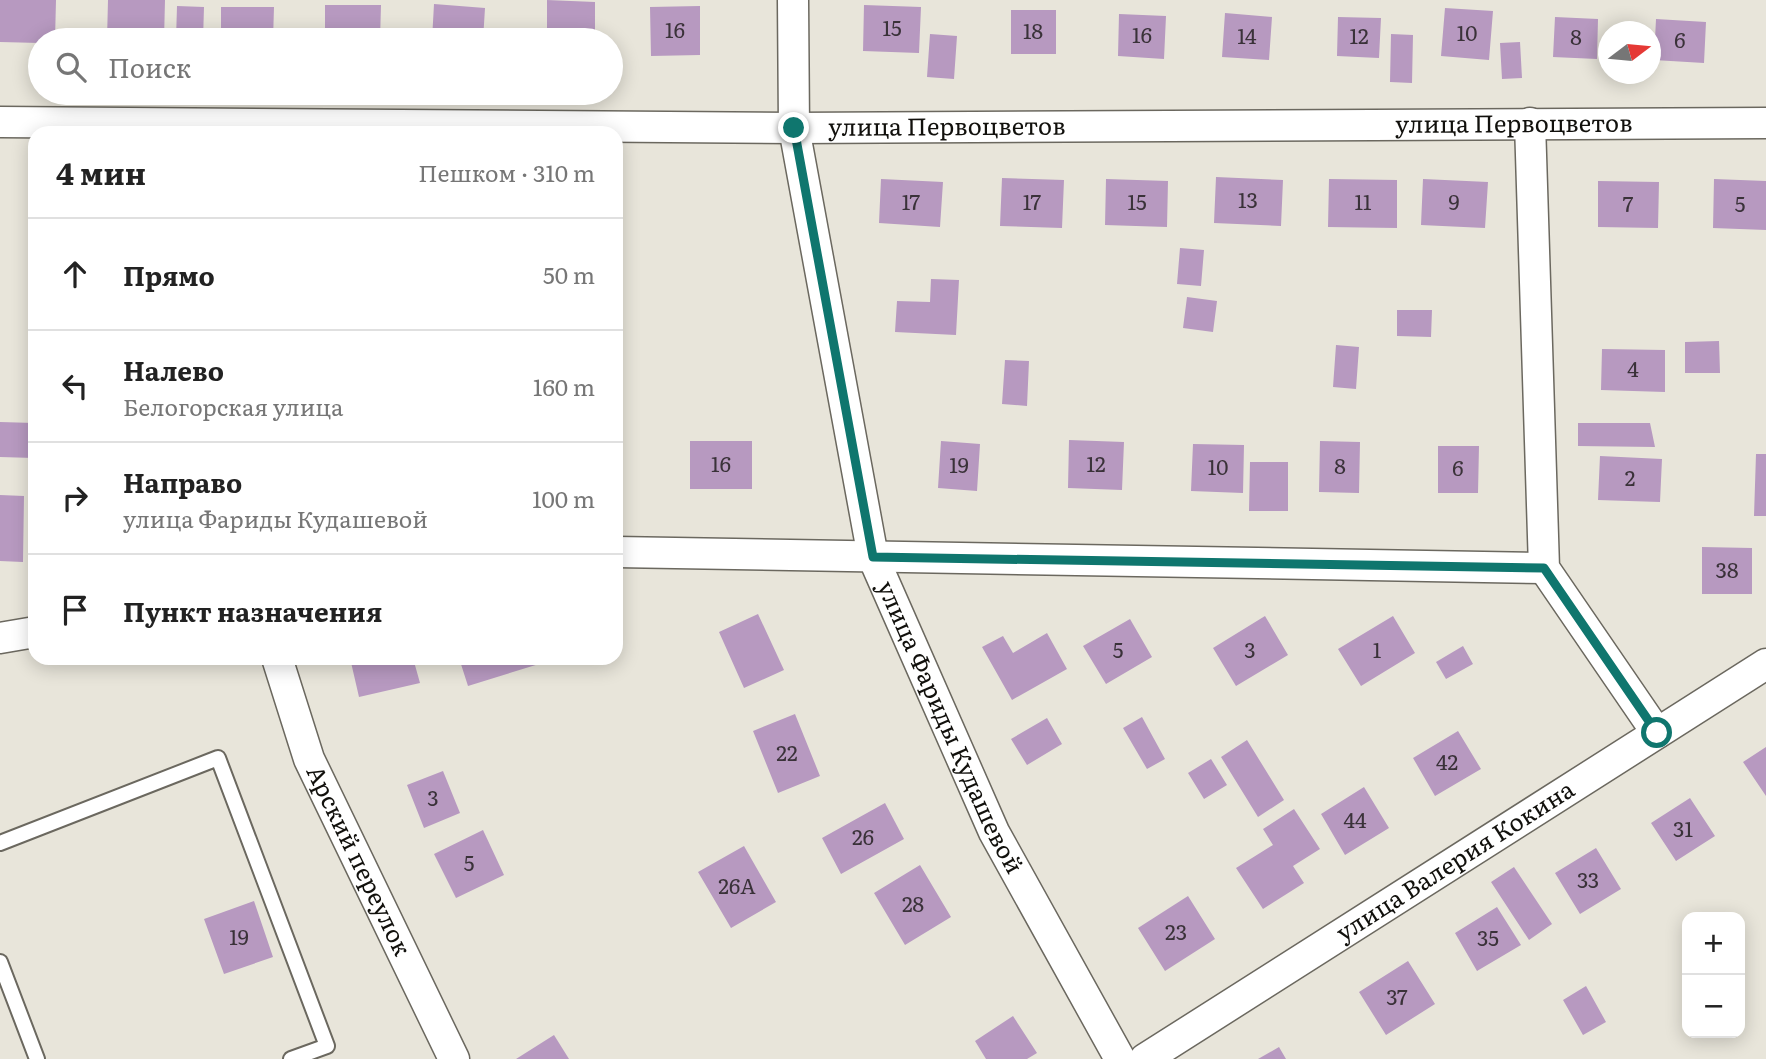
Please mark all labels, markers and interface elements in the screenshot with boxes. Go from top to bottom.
house number: 15 [882,11,902,42]
house number: 16 [665,13,685,44]
house number: 18 [1023,14,1043,45]
house number: 10 [1457,16,1477,47]
house number: 16 [1132,18,1152,49]
house number: 14 [1237,19,1257,50]
house number: 12 [1349,19,1369,50]
house number: 8 [1570,20,1582,51]
north arrow [1598,21,1661,84]
house number: 6 [1674,23,1686,54]
search box [28,28,623,105]
text: Поиск [108,47,191,86]
icon: search [52,48,90,86]
street label: улица Первоцветов [1395,104,1633,140]
street label: улица Первоцветов [828,107,1066,143]
route end [778,112,809,143]
text: 4 мин [56,150,146,194]
text: Пешком · 310 m [418,155,595,189]
house number: 13 [1238,183,1258,214]
house number: 17 [902,185,921,216]
house number: 17 [1023,185,1042,216]
house number: 15 [1127,185,1147,216]
house number: 11 [1354,185,1372,216]
house number: 9 [1449,185,1460,216]
house number: 7 [1623,187,1634,218]
house number: 5 [1735,187,1745,218]
icon: ahead [56,255,94,293]
text: Прямо [123,255,215,294]
text: 50 m [543,257,595,291]
text: Налево [123,350,224,389]
house number: 4 [1627,352,1639,383]
icon: left [56,367,94,405]
text: 160 m [533,369,595,403]
text: Белогорская улица [123,389,343,423]
house number: 16 [711,447,731,478]
house number: 12 [1086,447,1106,478]
house number: 19 [949,448,969,479]
house number: 8 [1334,449,1346,480]
house number: 10 [1208,450,1228,481]
house number: 6 [1452,451,1464,482]
house number: 2 [1625,461,1635,492]
text: Направо [123,462,242,501]
icon: right [56,479,94,517]
text: 100 m [532,481,595,515]
text: улица Фариды Кудашевой [123,501,428,535]
house number: 38 [1716,553,1738,584]
street label: улица Фариды Кудашевой [870,574,1034,879]
icon: arrive [56,591,94,629]
text: Пункт назначения [123,591,382,630]
house number: 5 [1113,633,1123,664]
house number: 3 [1244,633,1256,664]
house number: 1 [1373,633,1382,664]
route start [1641,717,1672,748]
house number: 22 [776,736,798,767]
house number: 42 [1436,745,1458,776]
street label: Арский переулок [299,758,421,961]
street label: улица Валерия Кокина [1328,770,1580,948]
house number: 3 [427,781,439,812]
house number: 44 [1343,803,1367,834]
house number: 31 [1673,812,1693,843]
house number: 26 [852,820,874,851]
house number: 5 [464,846,474,877]
house number: 33 [1577,863,1599,894]
house number: 26А [718,869,756,900]
house number: 28 [902,887,924,918]
map controls [1682,912,1745,1038]
button: + [1682,912,1745,975]
house number: 23 [1165,915,1187,946]
house number: 19 [229,920,249,951]
house number: 35 [1477,921,1499,952]
button: − [1682,975,1745,1038]
house number: 37 [1386,980,1408,1011]

